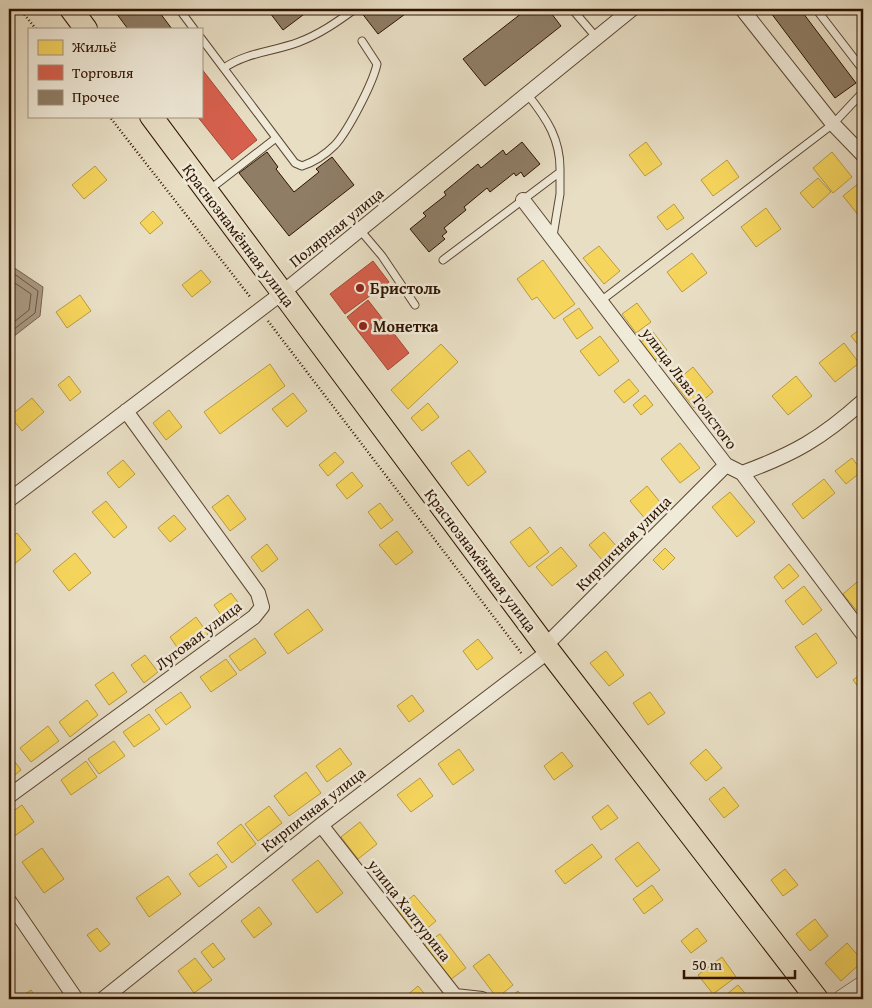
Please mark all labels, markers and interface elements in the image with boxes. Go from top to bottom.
legend [28,28,202,118]
text: Жильё [71,36,117,57]
text: Торговля [72,62,134,83]
text: Прочее [72,86,120,107]
street label: Краснознамённая улица [177,158,301,312]
street label: Полярная улица [283,181,389,273]
place label: Бристоль [370,276,441,300]
marker: Бристоль [354,282,366,294]
place label: Монетка [373,314,439,338]
marker: Монетка [357,320,369,332]
street label: улица Льва Толстого [636,321,744,454]
street label: Краснознамённая улица [419,483,543,637]
street label: Кирпичная улица [570,489,677,596]
street label: Луговая улица [149,594,247,676]
street label: Кирпичная улица [256,760,371,857]
street label: улица Халтурина [362,853,458,967]
scale bar [684,948,796,980]
text: 50 m [692,954,723,975]

